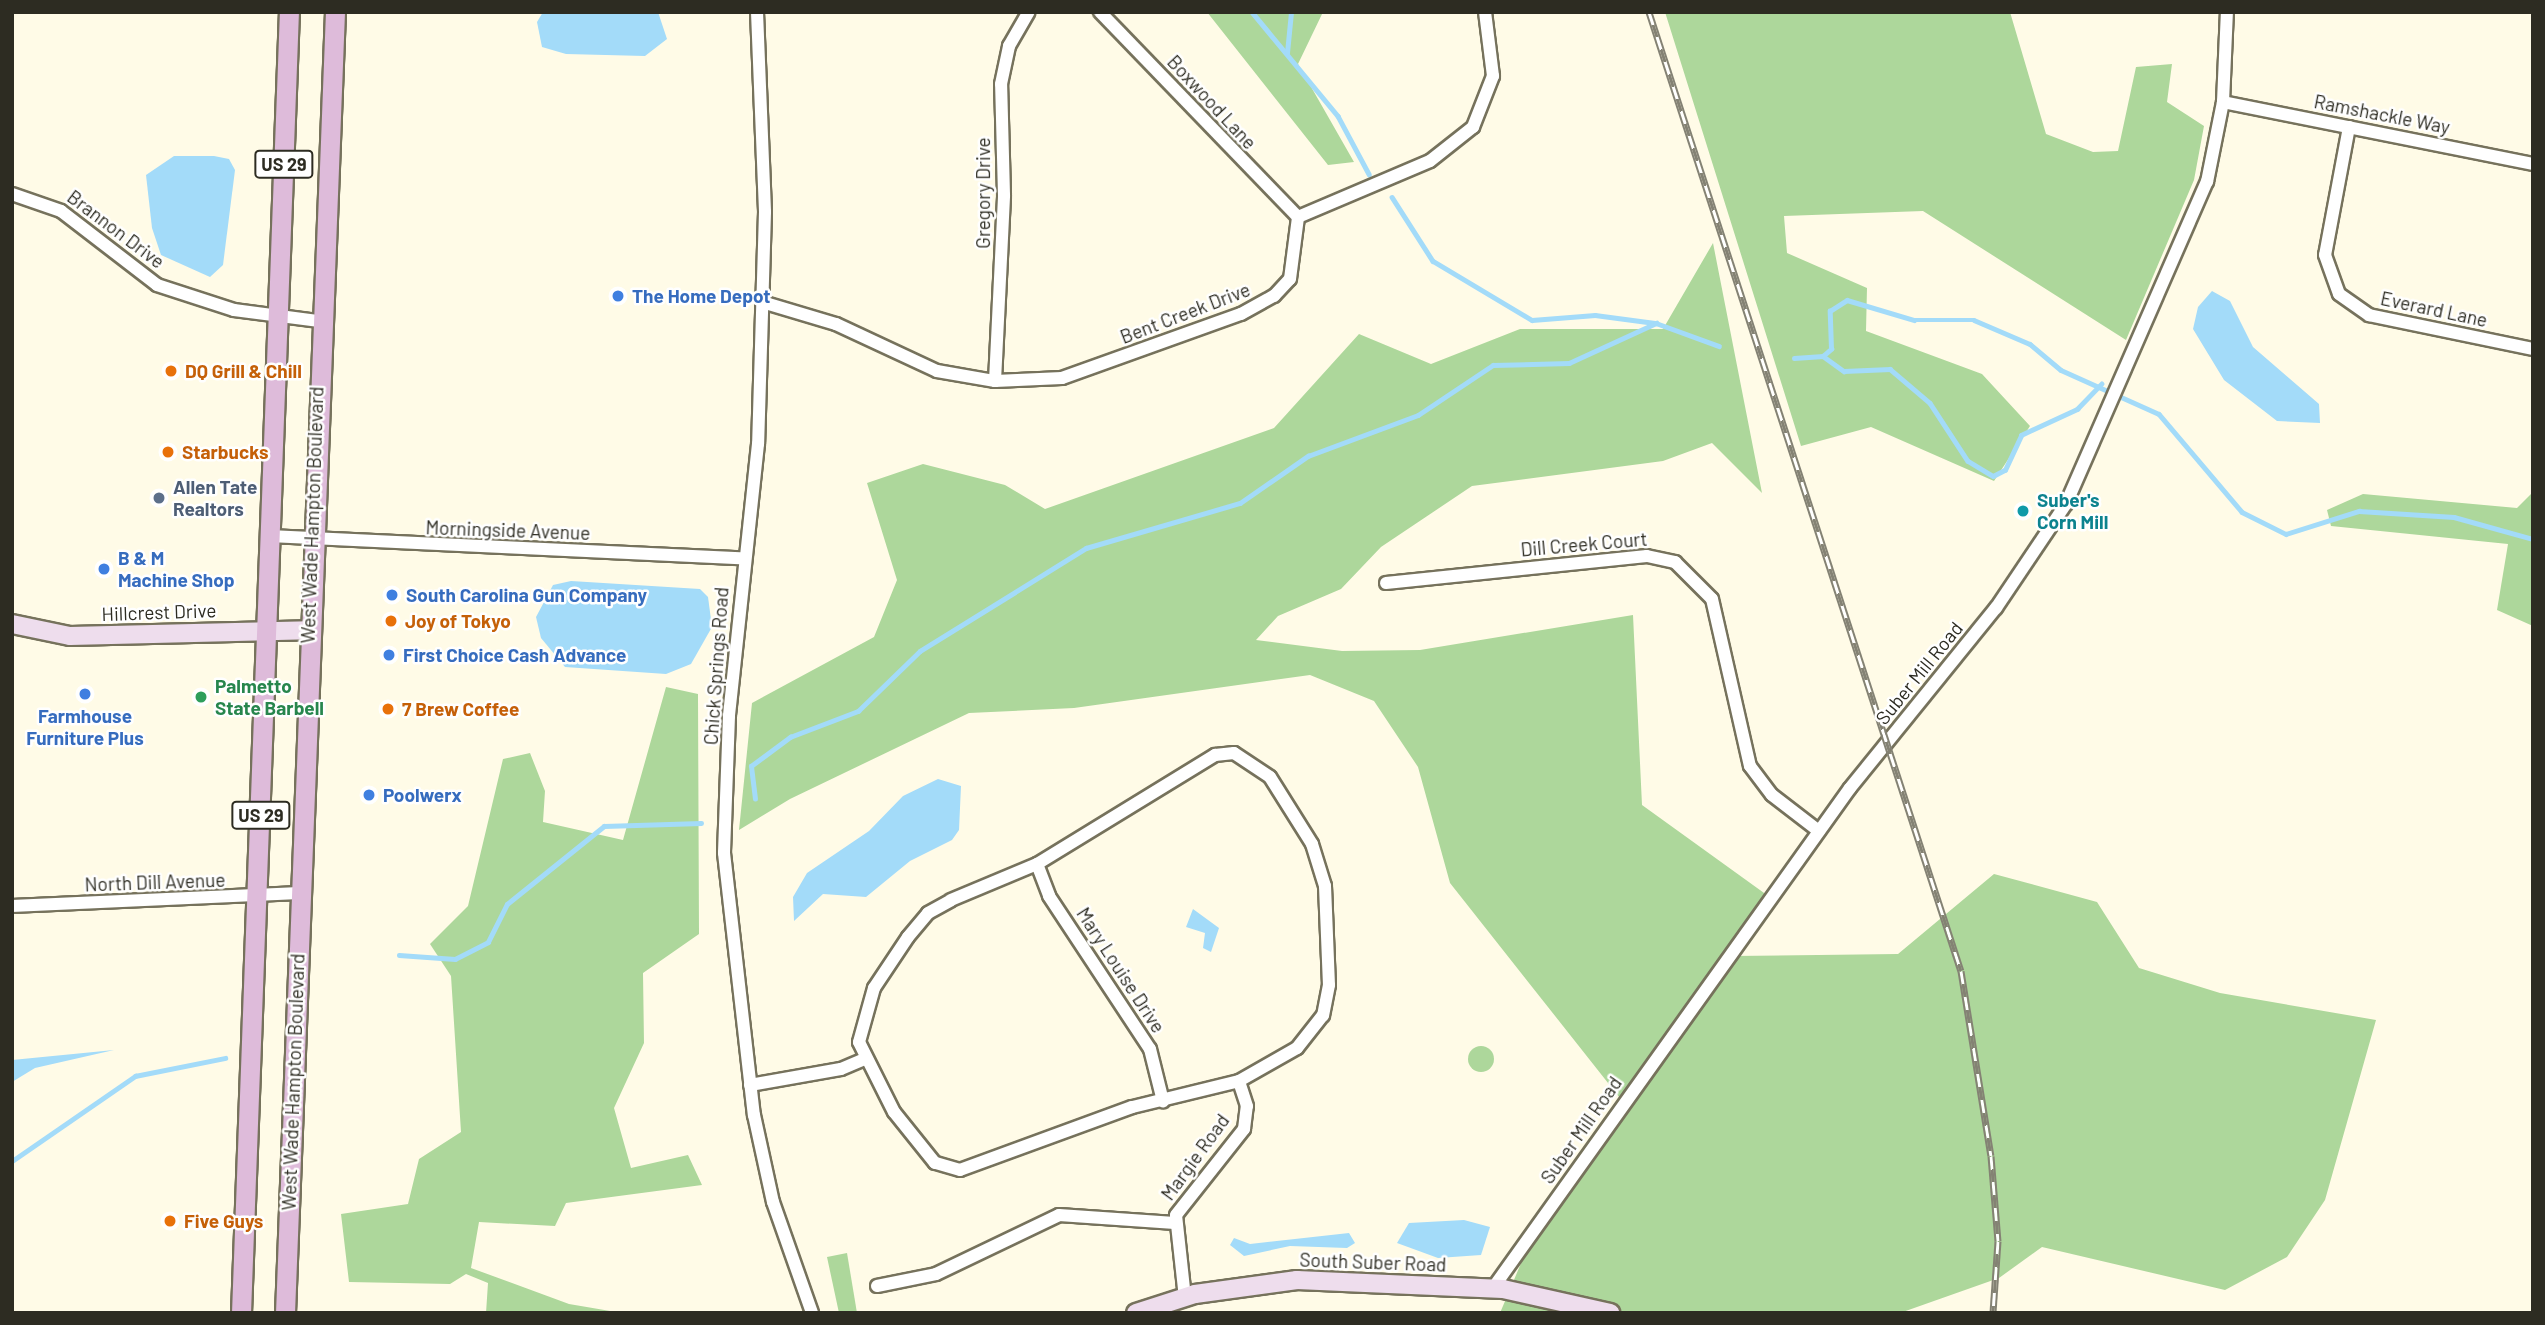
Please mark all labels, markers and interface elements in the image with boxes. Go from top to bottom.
street label: Boxwood Lane [1163,50,1261,154]
street label: Ramshackle Way [2312,90,2452,138]
street label: Gregory Drive [972,137,994,249]
road number: US 29 [254,149,314,178]
street label: Brannon Drive [63,185,169,273]
street label: Bent Creek Drive [1117,278,1253,348]
place label: The Home Depot [632,285,771,307]
street label: Everard Lane [2378,287,2490,331]
marker: The Home Depot [610,288,626,304]
place label: DQ Grill & Chill [185,360,302,382]
marker: DQ Grill & Chill [163,363,179,379]
street label: West Wade Hampton Boulevard [296,386,328,644]
place label: Starbucks [182,441,269,463]
marker: Starbucks [160,444,176,460]
place label: Allen Tate Realtors [173,476,257,520]
place label: Suber's Corn Mill [2037,489,2108,533]
marker: Allen Tate Realtors [151,490,167,506]
marker: Suber's Corn Mill [2015,503,2031,519]
street label: Morningside Avenue [425,516,591,544]
street label: Dill Creek Court [1520,527,1648,561]
place label: B & M Machine Shop [118,547,235,591]
marker: B & M Machine Shop [96,561,112,577]
place label: South Carolina Gun Company [406,584,647,606]
street label: Chick Springs Road [699,586,733,746]
marker: South Carolina Gun Company [384,587,400,603]
street label: Hillcrest Drive [101,599,217,625]
place label: Joy of Tokyo [405,610,511,632]
marker: Joy of Tokyo [383,613,399,629]
street label: Suber Mill Road [1871,617,1967,729]
place label: First Choice Cash Advance [403,644,626,666]
marker: First Choice Cash Advance [381,647,397,663]
place label: Palmetto State Barbell [215,675,324,719]
marker: Farmhouse Furniture Plus [77,686,93,702]
marker: Palmetto State Barbell [193,689,209,705]
place label: 7 Brew Coffee [402,698,519,720]
marker: 7 Brew Coffee [380,701,396,717]
place label: Farmhouse Furniture Plus [26,705,144,749]
place label: Poolwerx [383,784,462,806]
marker: Poolwerx [361,787,377,803]
road number: US 29 [231,800,291,830]
street label: North Dill Avenue [84,868,226,896]
street label: Mary Louise Drive [1072,903,1170,1037]
street label: West Wade Hampton Boulevard [277,953,309,1211]
street label: Suber Mill Road [1536,1072,1626,1188]
street label: Margie Road [1156,1109,1234,1205]
place label: Five Guys [184,1210,263,1232]
marker: Five Guys [162,1213,178,1229]
street label: South Suber Road [1299,1248,1447,1276]

